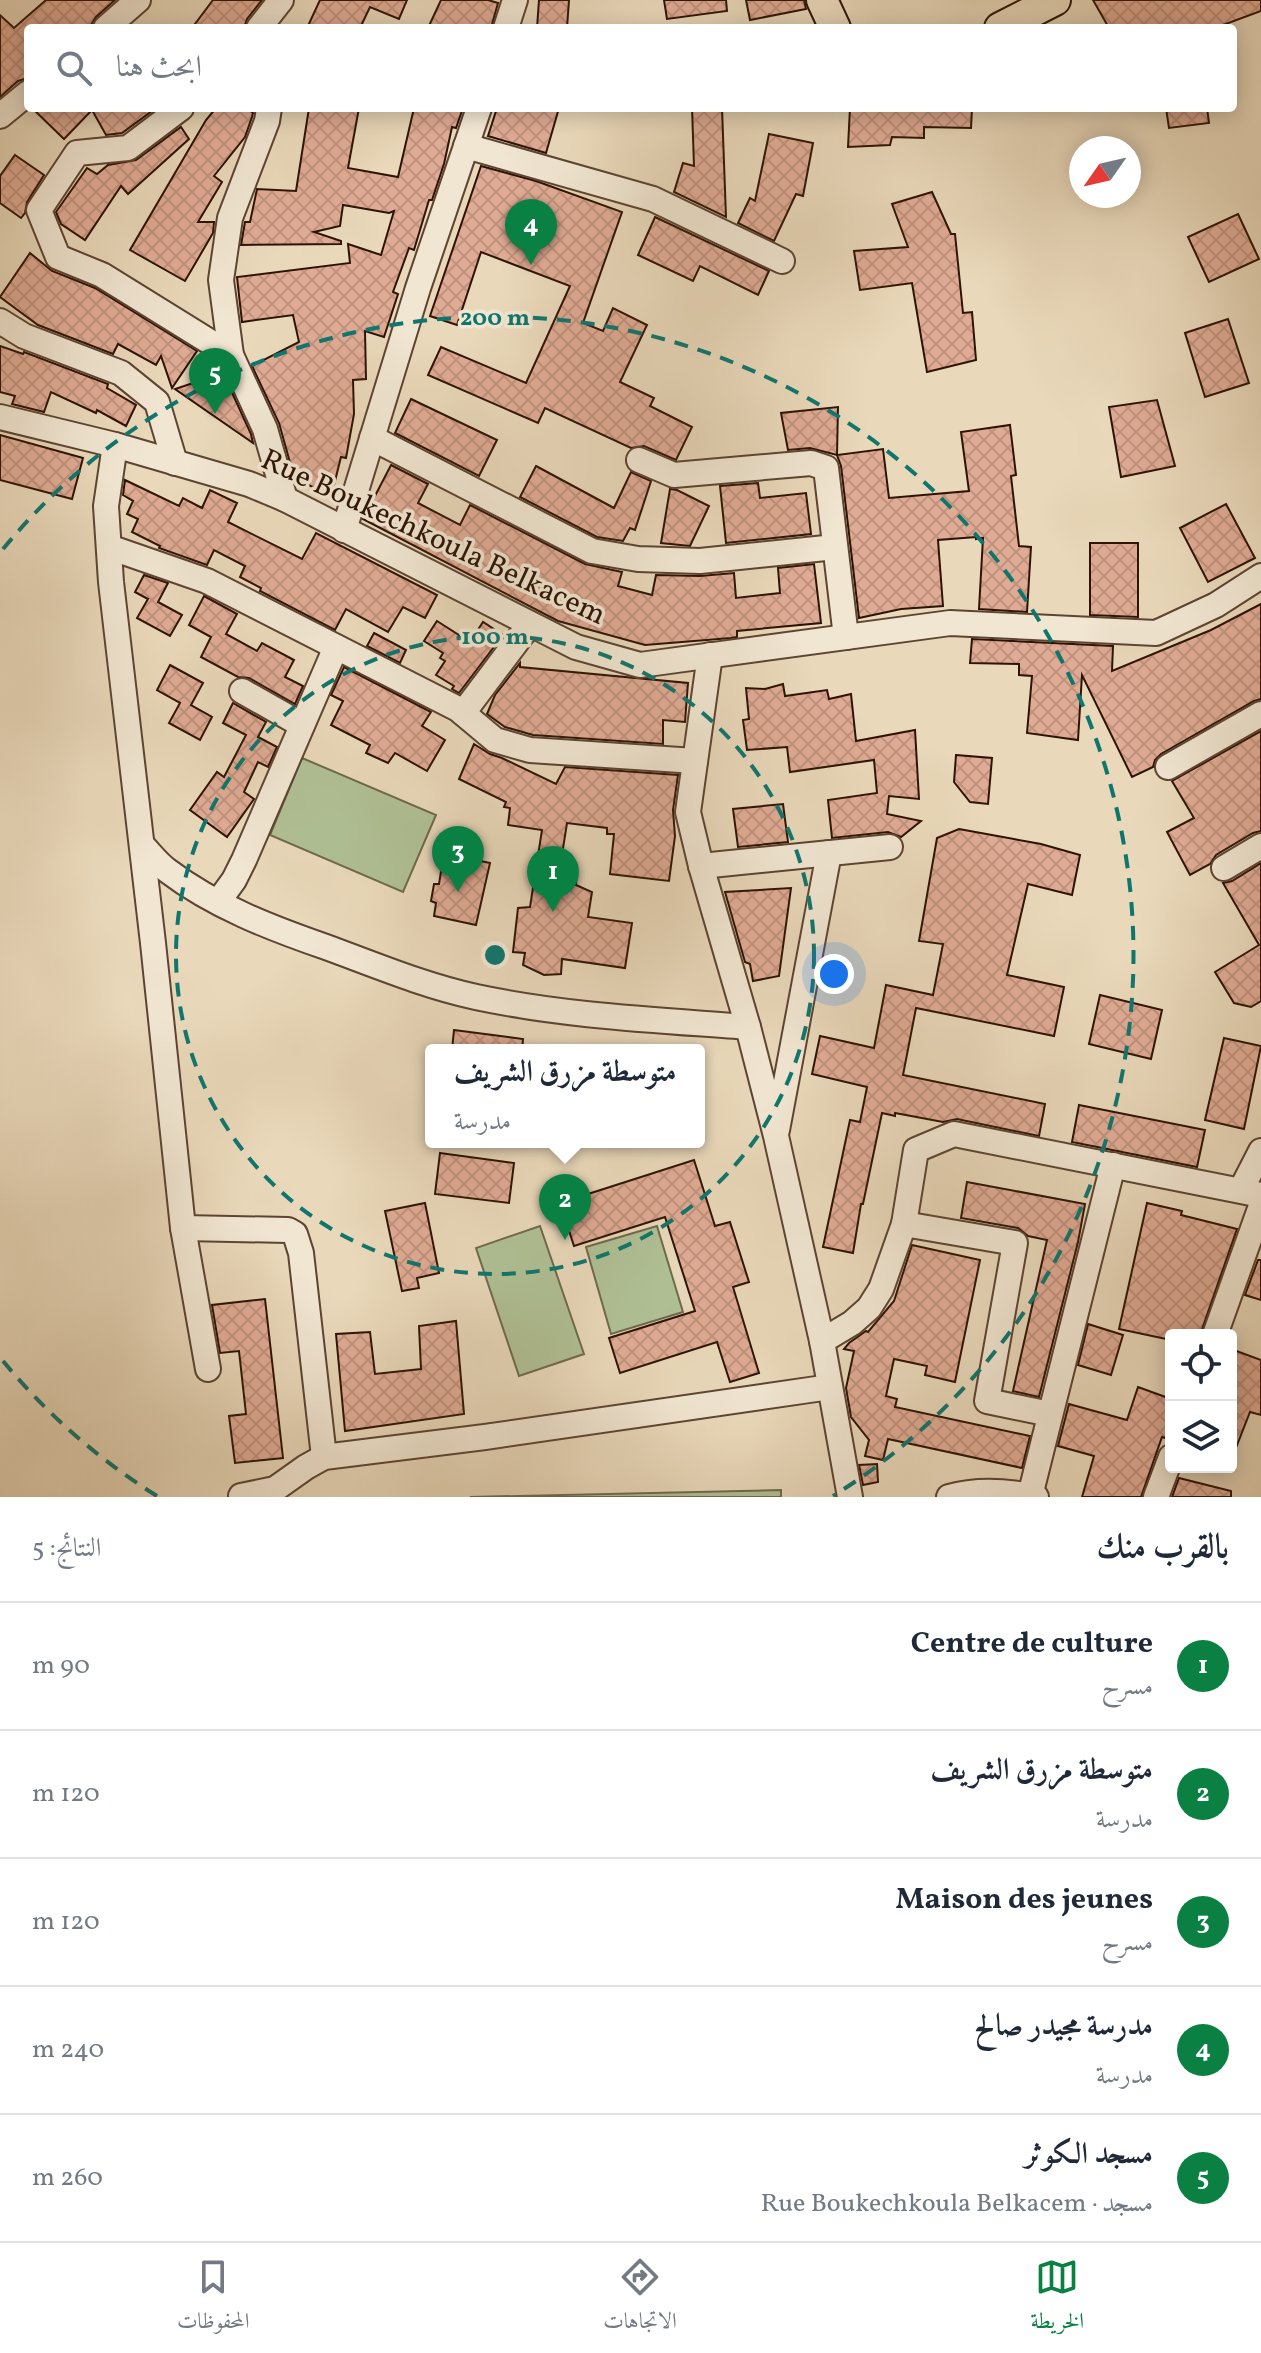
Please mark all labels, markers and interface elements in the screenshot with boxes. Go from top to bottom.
search box [24,24,1237,112]
icon: search [52,46,96,90]
text: ابحث هنا [116,47,202,89]
north arrow [1069,136,1141,208]
pin: 4 [505,199,557,265]
text: 200 m [460,302,530,336]
pin: 5 [189,348,241,414]
street label: Rue Boukechkoula Belkacem [254,440,612,636]
text: 100 m [461,621,529,655]
pin: 3 [432,826,484,892]
pin: 1 [527,846,579,912]
centre of rings [481,941,509,969]
your location [814,954,854,994]
popup [425,1044,705,1148]
text: متوسطة مزرق الشريف [454,1052,676,1094]
text: مدرسة [454,1104,511,1140]
pin: 2 [539,1174,591,1240]
map controls [1165,1329,1237,1473]
button: locate [1165,1329,1237,1401]
button: layers [1165,1401,1237,1473]
text: بالقرب منك [1097,1525,1229,1572]
text: النتائج: 5 [32,1531,102,1567]
text: Centre de culture [911,1623,1153,1665]
text: 90 m [32,1648,90,1684]
text: 1 [1198,1648,1208,1684]
text: مسرح [1101,1669,1153,1705]
text: متوسطة مزرق الشريف [930,1750,1153,1792]
text: 120 m [32,1776,100,1812]
text: 2 [1196,1776,1210,1812]
text: مدرسة [1096,1802,1153,1838]
text: Maison des jeunes [896,1879,1153,1921]
text: 120 m [32,1904,100,1940]
text: 3 [1196,1904,1210,1940]
text: مسرح [1101,1925,1153,1961]
text: مدرسة مجيدر صالح [975,2006,1153,2048]
text: 240 m [32,2032,104,2068]
text: 4 [1195,2032,1211,2068]
text: مدرسة [1096,2058,1153,2094]
text: مسجد الكوثر [1024,2134,1153,2176]
text: 260 m [32,2160,103,2196]
text: 5 [1197,2160,1209,2196]
text: مسجد · Rue Boukechkoula Belkacem [761,2186,1153,2222]
tab: المحفوظات [177,2255,249,2342]
tab: الاتجاهات [603,2255,677,2342]
tab: الخريطة [1031,2255,1084,2342]

